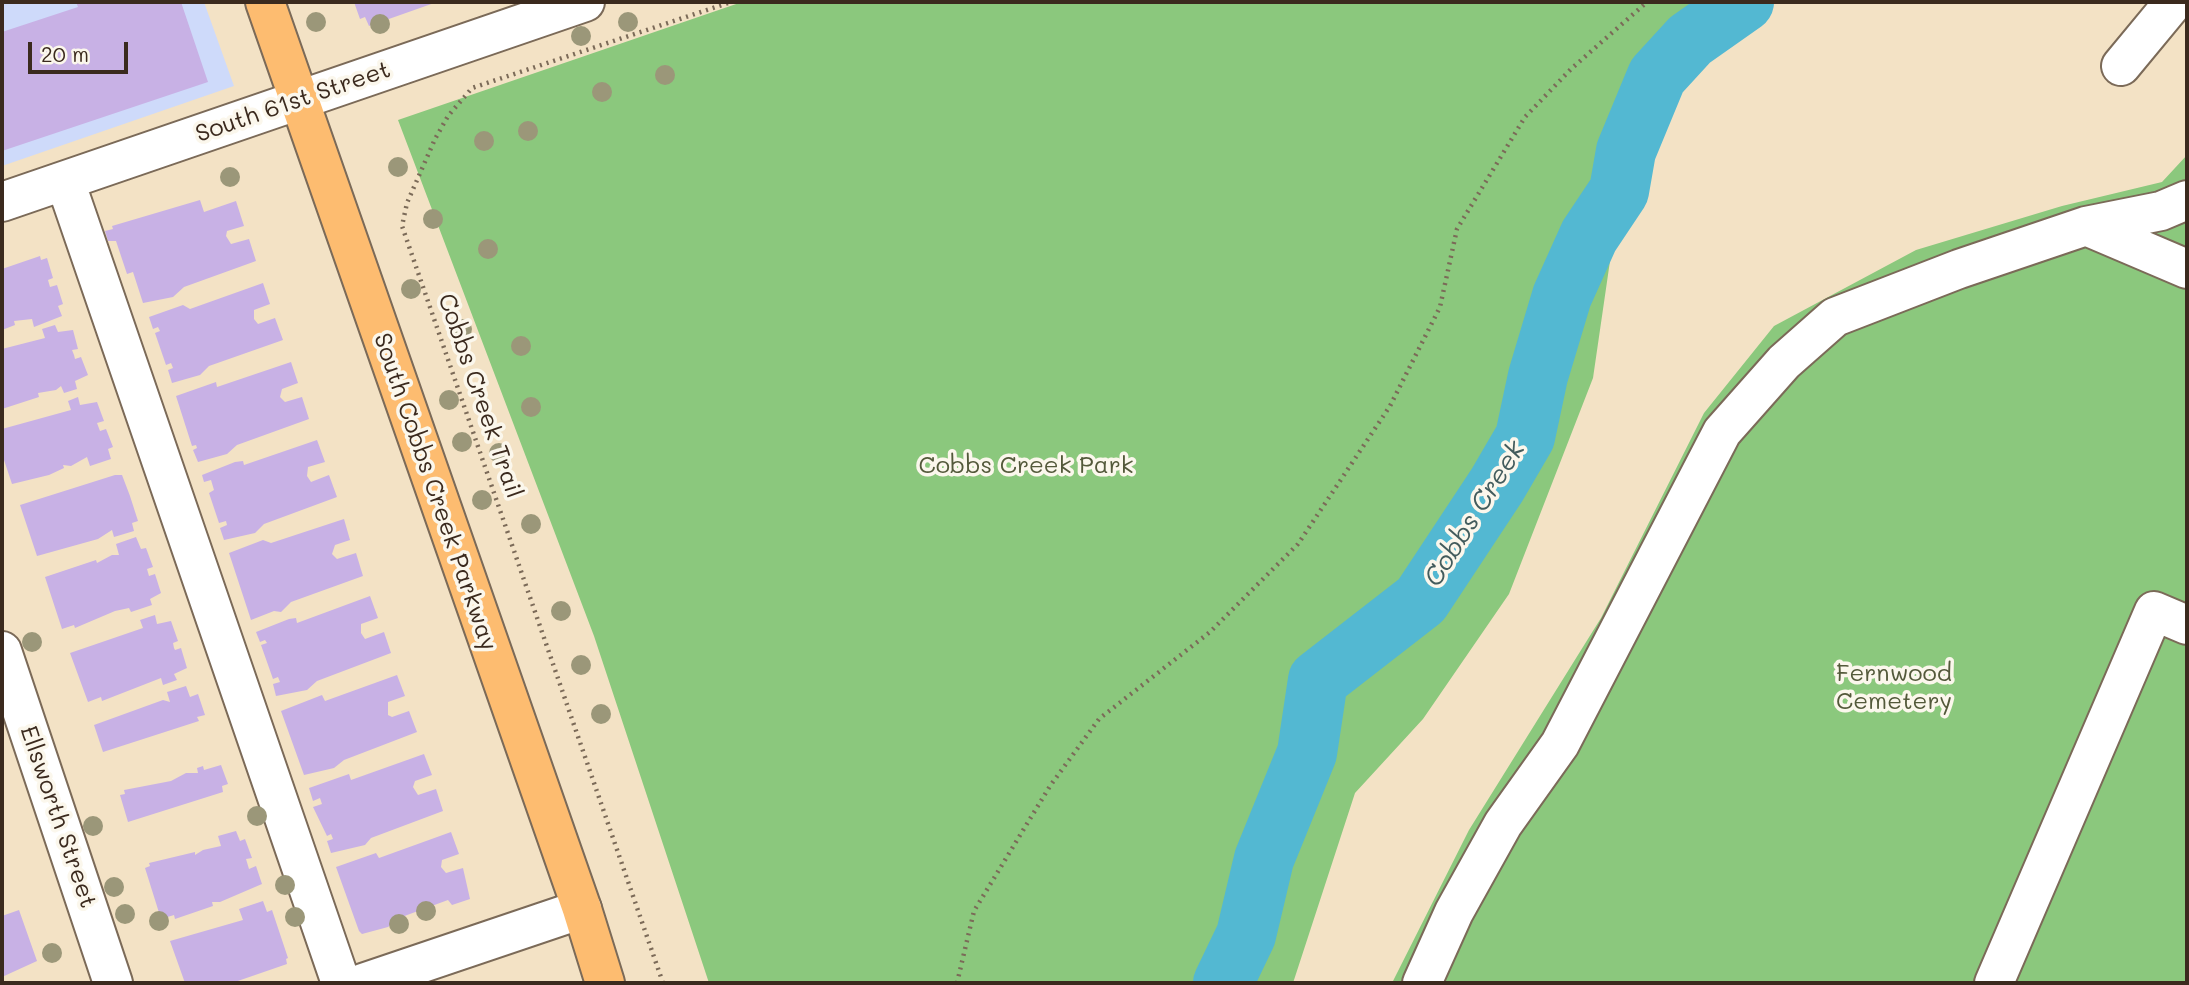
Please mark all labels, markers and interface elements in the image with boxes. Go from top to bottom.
scale bar [32,28,131,72]
text: 20 m [41,40,89,67]
street label: South 61st Street [192,55,394,149]
street label: Cobbs Creek Trail [431,290,529,502]
street label: South Cobbs Creek Parkway [367,330,503,654]
water label: Cobbs Creek [1418,435,1532,593]
park label: Cobbs Creek Park [918,452,1134,480]
park label: Fernwood Cemetery [1836,660,1952,716]
street label: Ellsworth Street [13,722,103,912]

